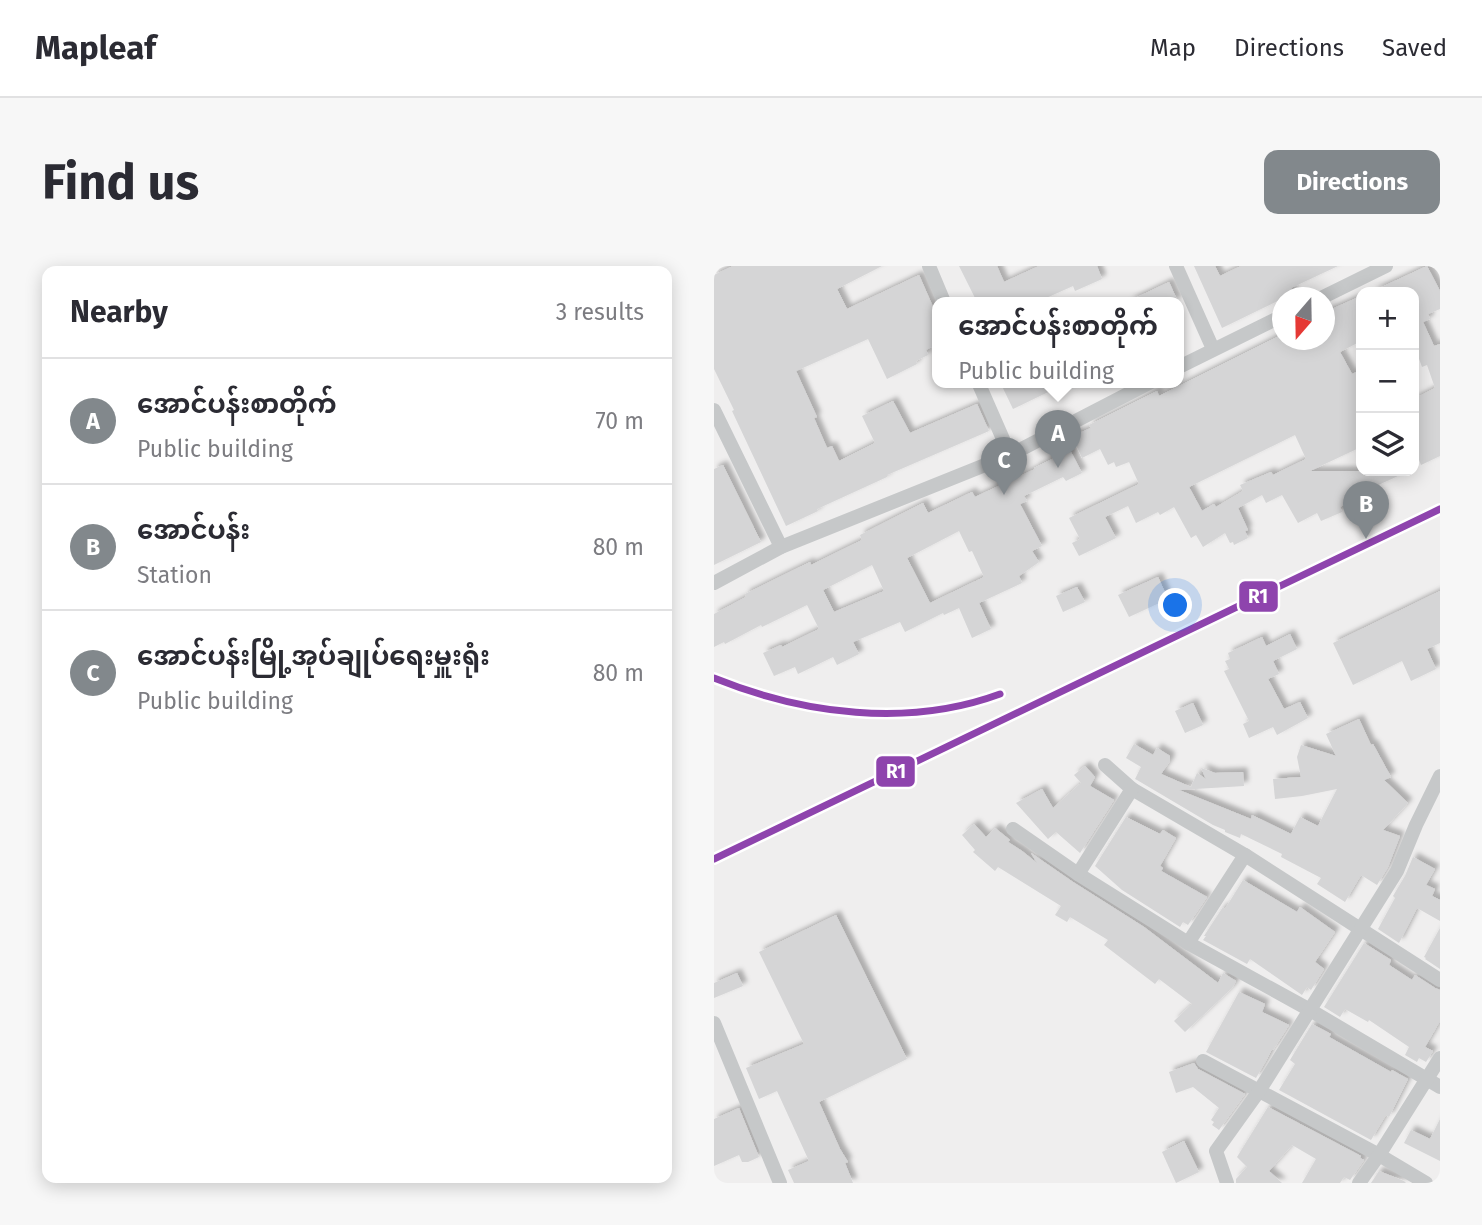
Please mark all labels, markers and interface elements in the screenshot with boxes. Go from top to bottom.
text: Mapleaf [35,28,156,68]
text: Map [1150,34,1196,62]
text: Directions [1234,34,1344,62]
text: Saved [1382,34,1447,62]
button: Directions [1264,150,1440,214]
text: Find us [42,153,199,212]
north arrow [1272,287,1335,350]
map controls [1356,287,1419,476]
button: + [1356,287,1419,350]
text: Nearby [70,294,168,330]
popup [932,297,1184,388]
text: 3 results [556,298,644,326]
text: အောင်ပန်းစာတိုက် [958,311,1158,342]
button: − [1356,350,1419,413]
text: Public building [958,357,1114,385]
text: အောင်ပန်းစာတိုက် [137,389,337,420]
text: A [86,407,100,435]
text: 70 m [595,407,644,435]
pin: A [1035,410,1081,468]
button: layers [1356,413,1419,476]
text: Public building [137,435,293,463]
pin: C [981,437,1027,495]
pin: B [1343,481,1389,539]
text: အောင်ပန်း [137,515,250,546]
text: B [86,533,100,561]
text: 80 m [593,533,644,561]
text: Station [137,561,212,589]
line badge: R1 [1238,580,1279,613]
text: R1 [1248,585,1268,608]
your location [1158,588,1192,622]
text: အောင်ပန်းမြို့အုပ်ချုပ်ရေးမှူးရုံး [137,641,490,672]
text: C [86,659,100,687]
text: 80 m [593,659,644,687]
text: Public building [137,687,293,715]
line badge: R1 [875,755,916,788]
text: R1 [886,760,906,783]

